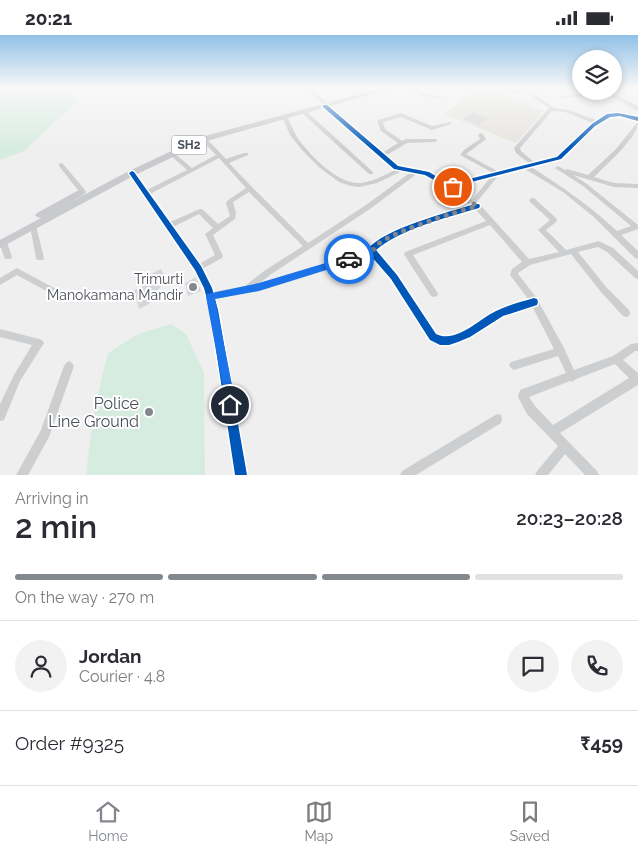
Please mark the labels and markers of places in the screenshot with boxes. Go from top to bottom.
pin [432,166,474,208]
place label: Trimurti Manokamana Mandir [47,271,183,303]
marker: Trimurti Manokamana Mandir [187,281,199,293]
pin [209,384,251,426]
place label: Police Line Ground [48,394,139,431]
marker: Police Line Ground [143,406,155,418]

